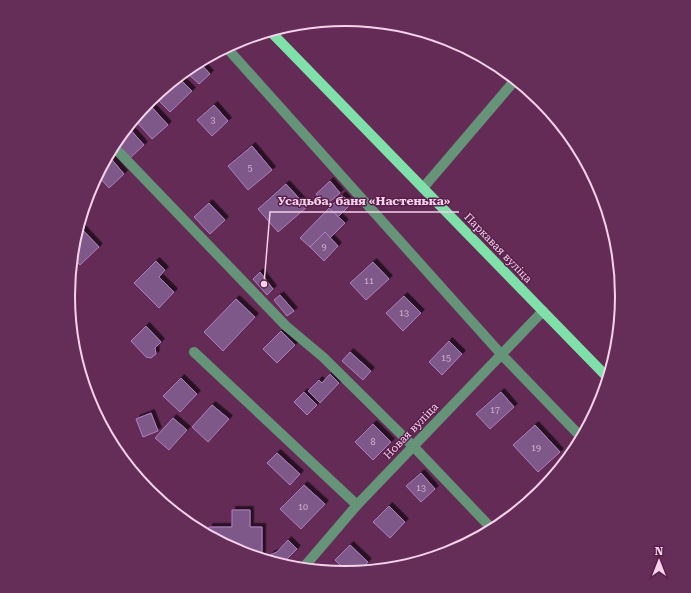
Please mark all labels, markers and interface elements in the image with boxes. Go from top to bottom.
house number: 3 [210,115,216,125]
house number: 5 [247,163,253,173]
callout: Усадьба, баня «Настенька» [270,188,459,212]
text: Усадьба, баня «Настенька» [278,194,451,208]
street label: Паркавая вуліца [461,210,535,286]
house number: 9 [321,242,327,252]
house number: 11 [364,276,374,286]
house number: 13 [399,308,409,318]
house number: 15 [441,353,451,363]
street label: Новая вуліца [381,400,441,462]
house number: 17 [490,405,500,415]
house number: 8 [370,437,376,447]
house number: 19 [531,443,541,453]
house number: 13 [416,483,426,493]
house number: 10 [298,502,308,512]
north arrow [639,541,679,581]
text: N [655,545,664,558]

